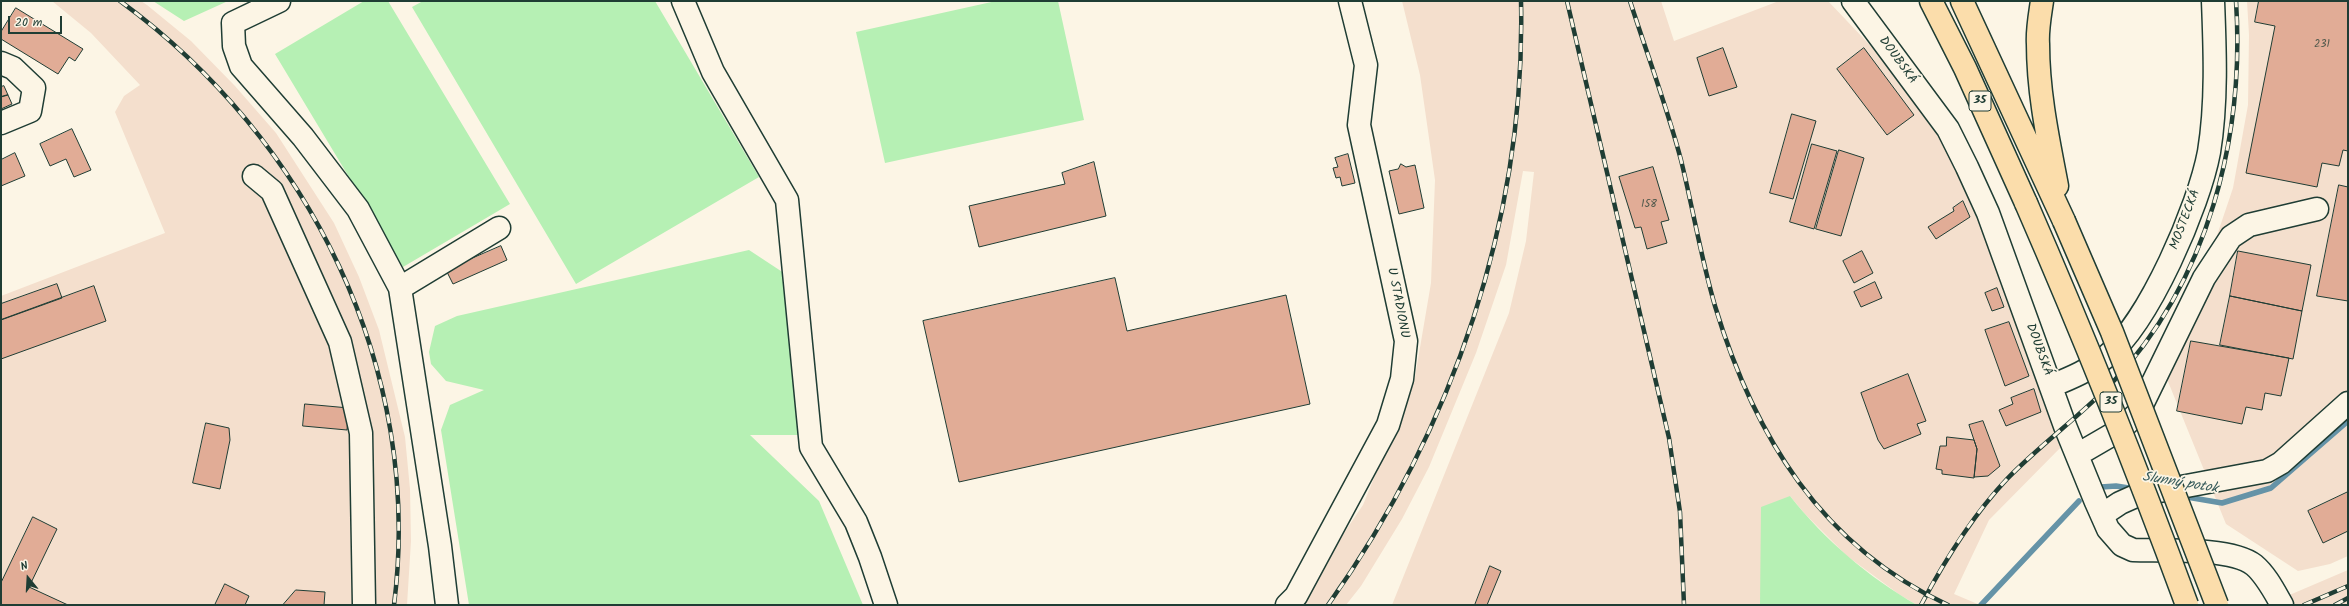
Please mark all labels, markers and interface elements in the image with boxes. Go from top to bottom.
scale bar [10,8,64,34]
text: 20 m [15,13,42,32]
street label: DOUBSKÁ [1875,34,1919,88]
house number: 231 [2314,38,2330,52]
road number: 35 [1969,91,1991,111]
street label: MOSTECKÁ [2167,188,2205,252]
house number: 158 [1641,198,1657,212]
street label: U STADIONU [1383,266,1411,340]
street label: DOUBSKÁ [2021,322,2055,378]
road number: 35 [2100,392,2122,412]
water label: Slunný potok [2141,470,2219,498]
text: N [18,557,30,576]
north arrow [8,558,48,598]

